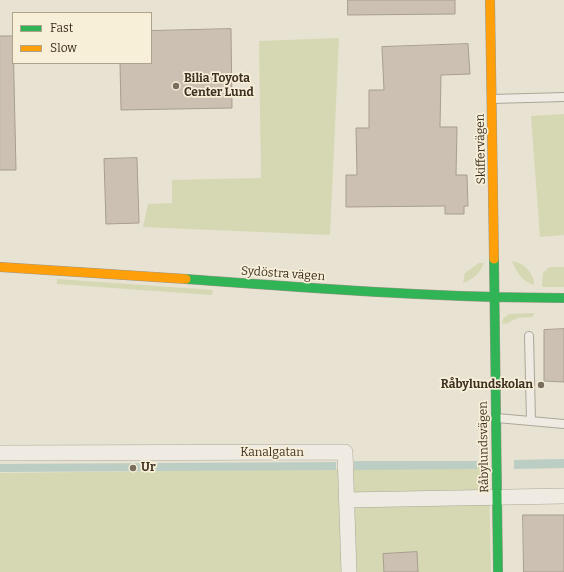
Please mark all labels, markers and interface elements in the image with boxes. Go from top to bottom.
legend [12,12,152,64]
text: Fast [50,21,73,35]
text: Slow [50,41,77,55]
place label: Bilia Toyota Center Lund [184,72,254,100]
marker: Bilia Toyota Center Lund [171,81,181,91]
street label: Skiffervägen [473,114,489,184]
street label: Sydöstra vägen [240,264,326,284]
place label: Råbylundskolan [441,378,533,392]
marker: Råbylundskolan [536,380,546,390]
street label: Råbylundsvägen [476,401,492,493]
street label: Kanalgatan [240,446,304,460]
place label: Ur [141,461,156,475]
marker: Ur [128,463,138,473]

